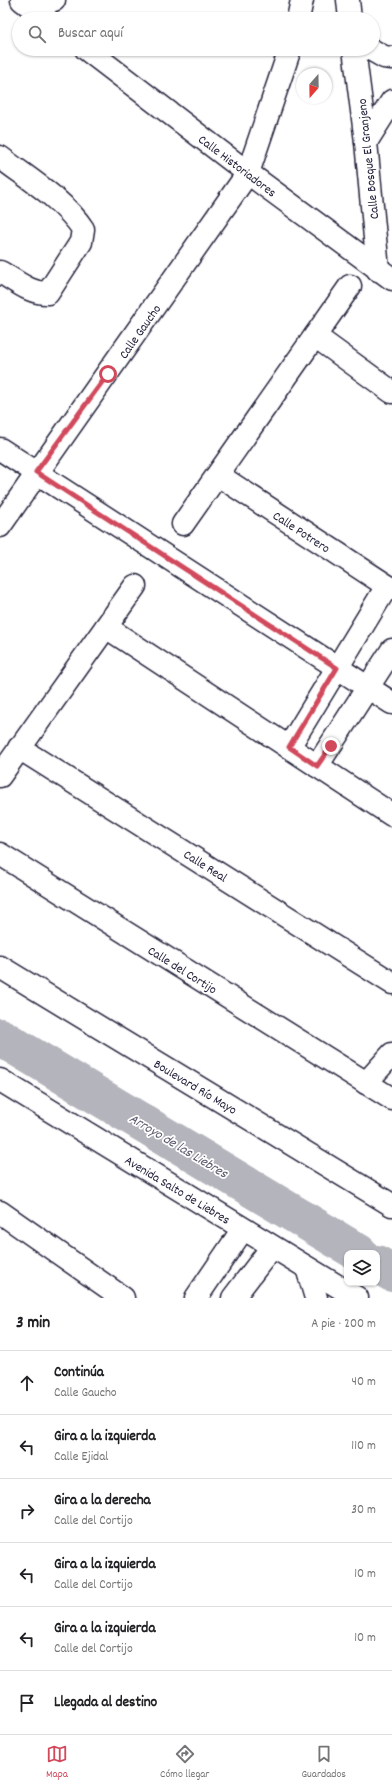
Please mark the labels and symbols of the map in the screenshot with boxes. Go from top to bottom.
north arrow [296,68,332,104]
street label: Calle Bosque El Granjeno [354,97,385,220]
street label: Calle Historiadores [193,131,280,203]
street label: Calle Gaucho [115,301,167,364]
route start [99,365,117,383]
street label: Calle Potrero [268,507,333,559]
route end [322,737,340,755]
street label: Calle Real [179,846,230,888]
street label: Calle del Cortijo [143,942,220,1000]
street label: Boulevard Río Mayo [150,1056,240,1121]
water label: Arroyo de las Liebres [125,1109,232,1185]
street label: Avenida Salto de Liebres [120,1152,233,1230]

